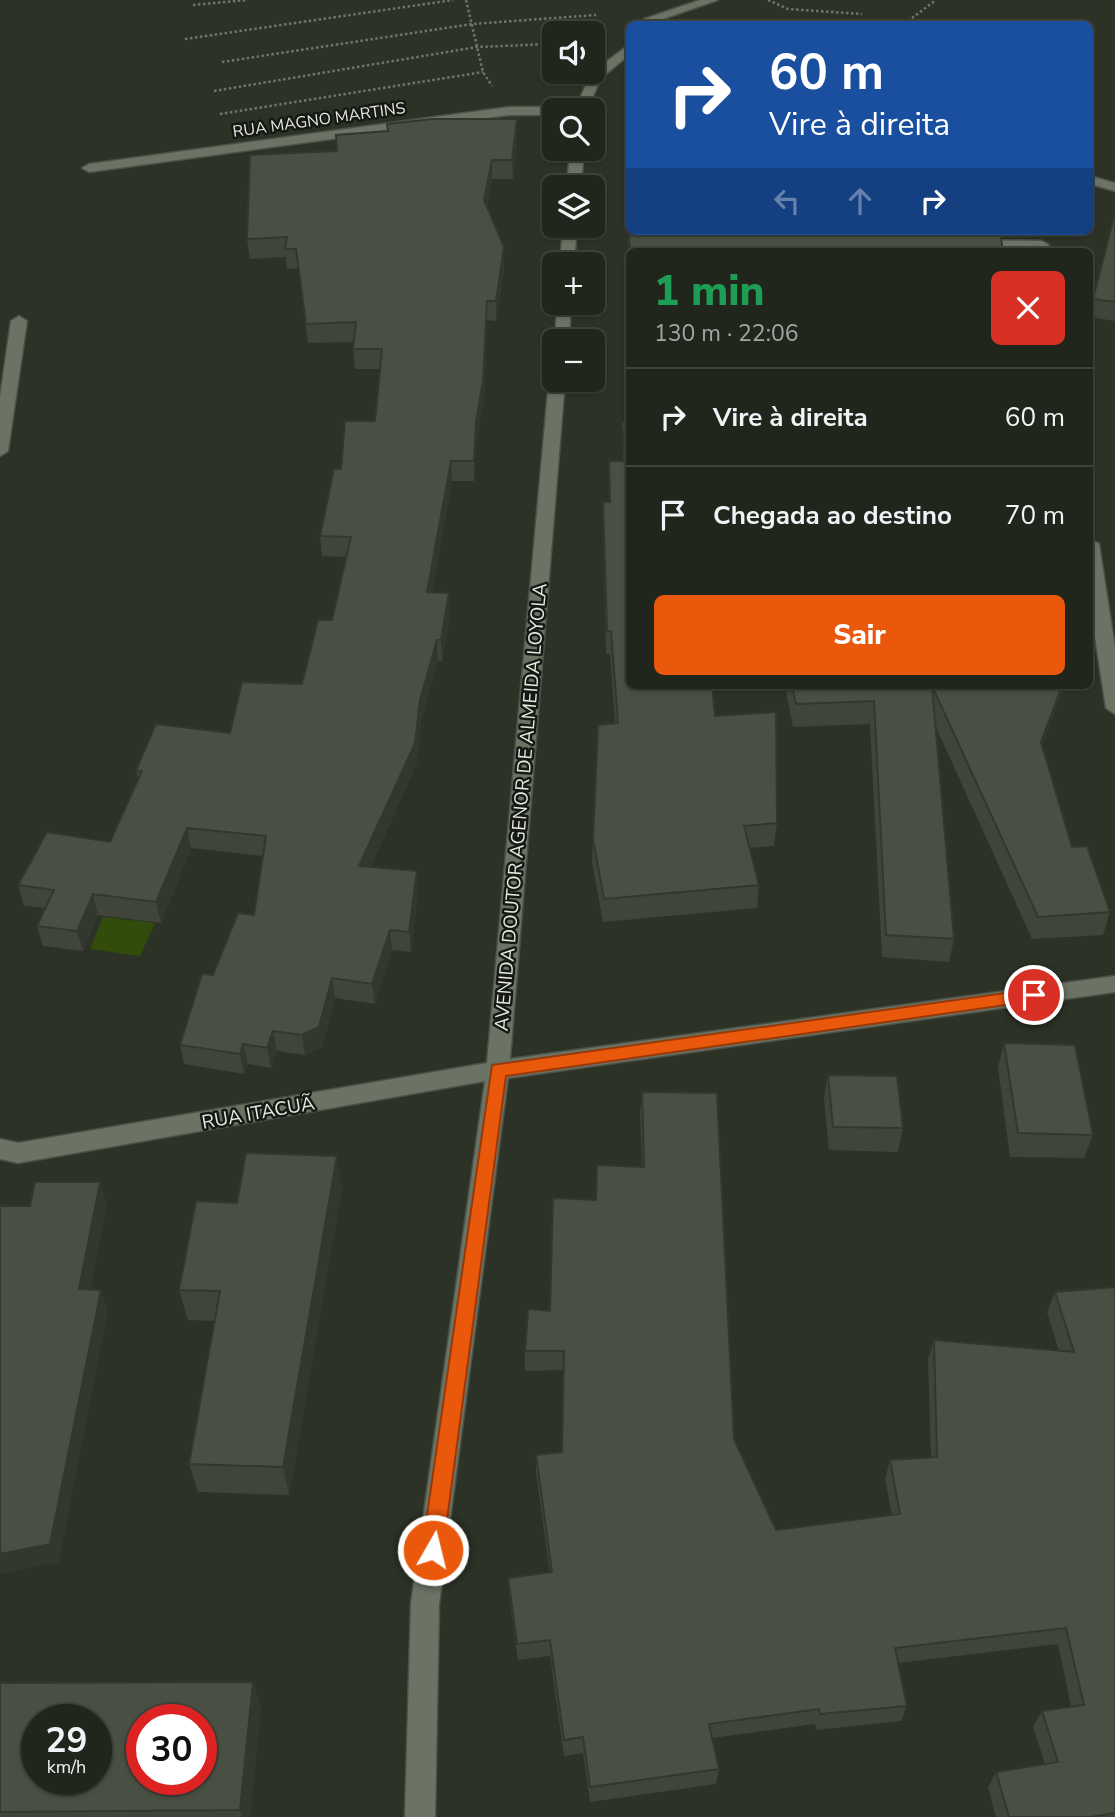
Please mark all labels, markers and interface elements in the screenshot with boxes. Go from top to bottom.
map controls [542,21,605,392]
button: sound [542,21,605,84]
text: 60 m [769,39,884,106]
icon: right [654,49,745,140]
street label: RUA MAGNO MARTINS [231,97,407,143]
button: search [542,98,605,161]
text: Vire à direita [769,103,950,146]
button: layers [542,175,605,238]
icon: left [768,182,806,220]
icon: ahead [841,182,879,220]
icon: right [914,182,952,220]
button: + [542,252,605,315]
text: 1 min [654,263,764,320]
button: close [991,271,1065,345]
text: 130 m · 22:06 [654,318,799,349]
button: − [542,329,605,392]
icon: right [654,398,692,436]
text: Vire à direita [713,400,868,435]
text: 60 m [1005,400,1065,435]
icon: arrive [654,496,692,534]
text: Chegada ao destino [713,498,952,533]
text: 70 m [1005,498,1065,533]
street label: AVENIDA DOUTOR AGENOR DE ALMEIDA LOYOLA [488,582,554,1032]
button: Sair [654,595,1065,675]
pin [1004,965,1064,1025]
icon: arrive [1015,976,1053,1014]
street label: RUA ITACUÃ [200,1090,317,1136]
position arrow [396,1513,470,1587]
speed limit sign: 30 [126,1704,217,1795]
text: 29 [45,1717,88,1764]
text: km/h [47,1755,86,1779]

